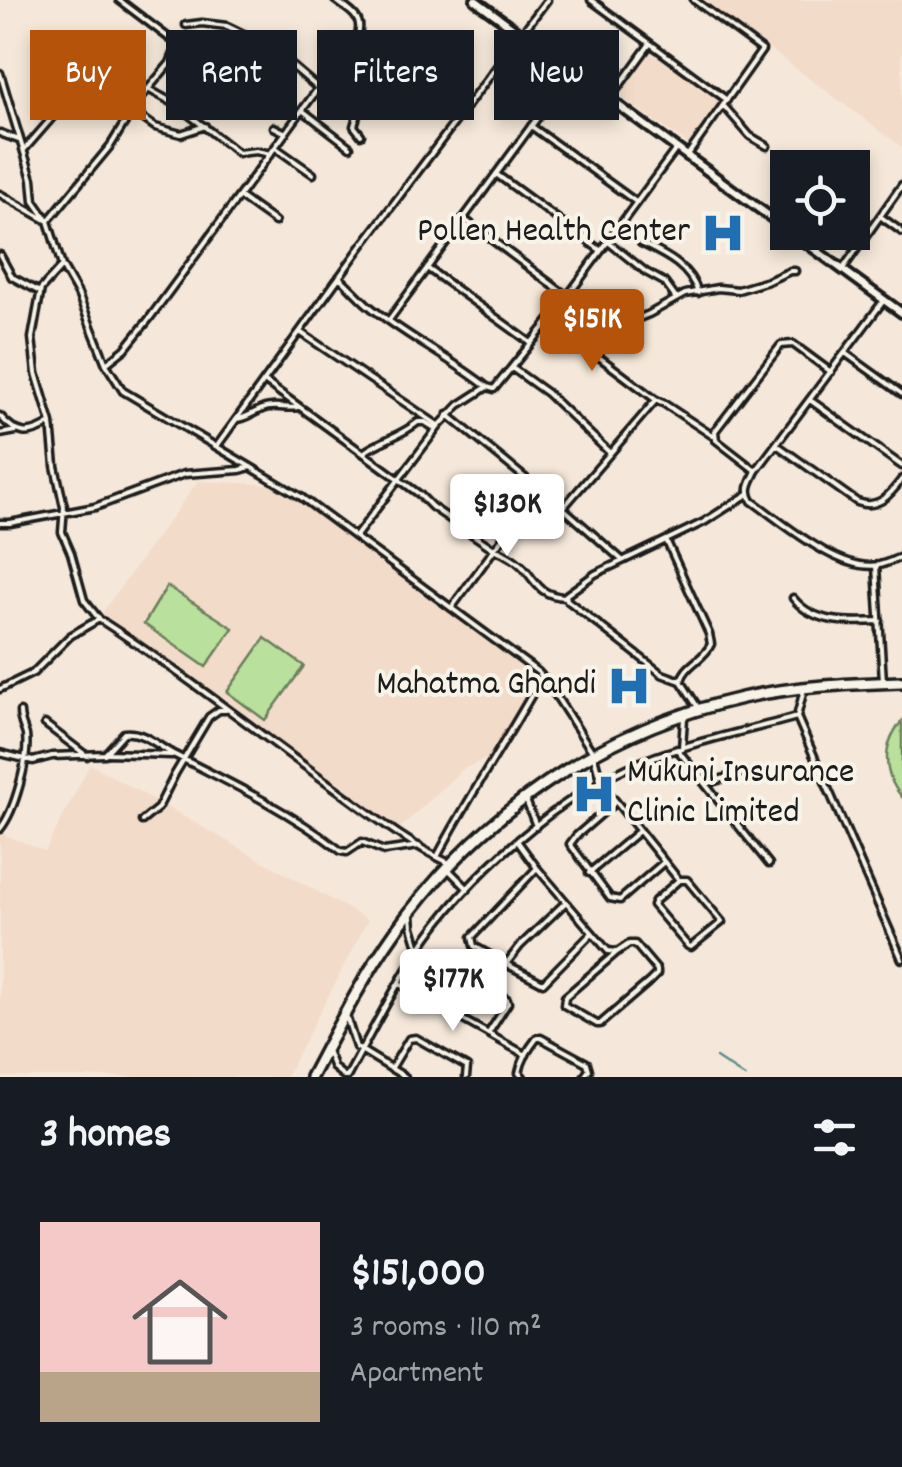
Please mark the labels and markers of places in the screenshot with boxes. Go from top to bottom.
place label: Pollen Health Center [417,208,690,258]
hospital icon: Pollen Health Center [699,209,747,257]
pin: $151K [522,289,662,374]
pin: $130K [437,474,577,559]
place label: Mahatma Ghandi [376,661,596,711]
hospital icon: Mahatma Ghandi [605,662,653,710]
place label: Mukuni Insurance Clinic Limited [627,749,855,839]
hospital icon: Mukuni Insurance Clinic Limited [570,770,618,818]
pin: $177K [383,949,523,1034]

